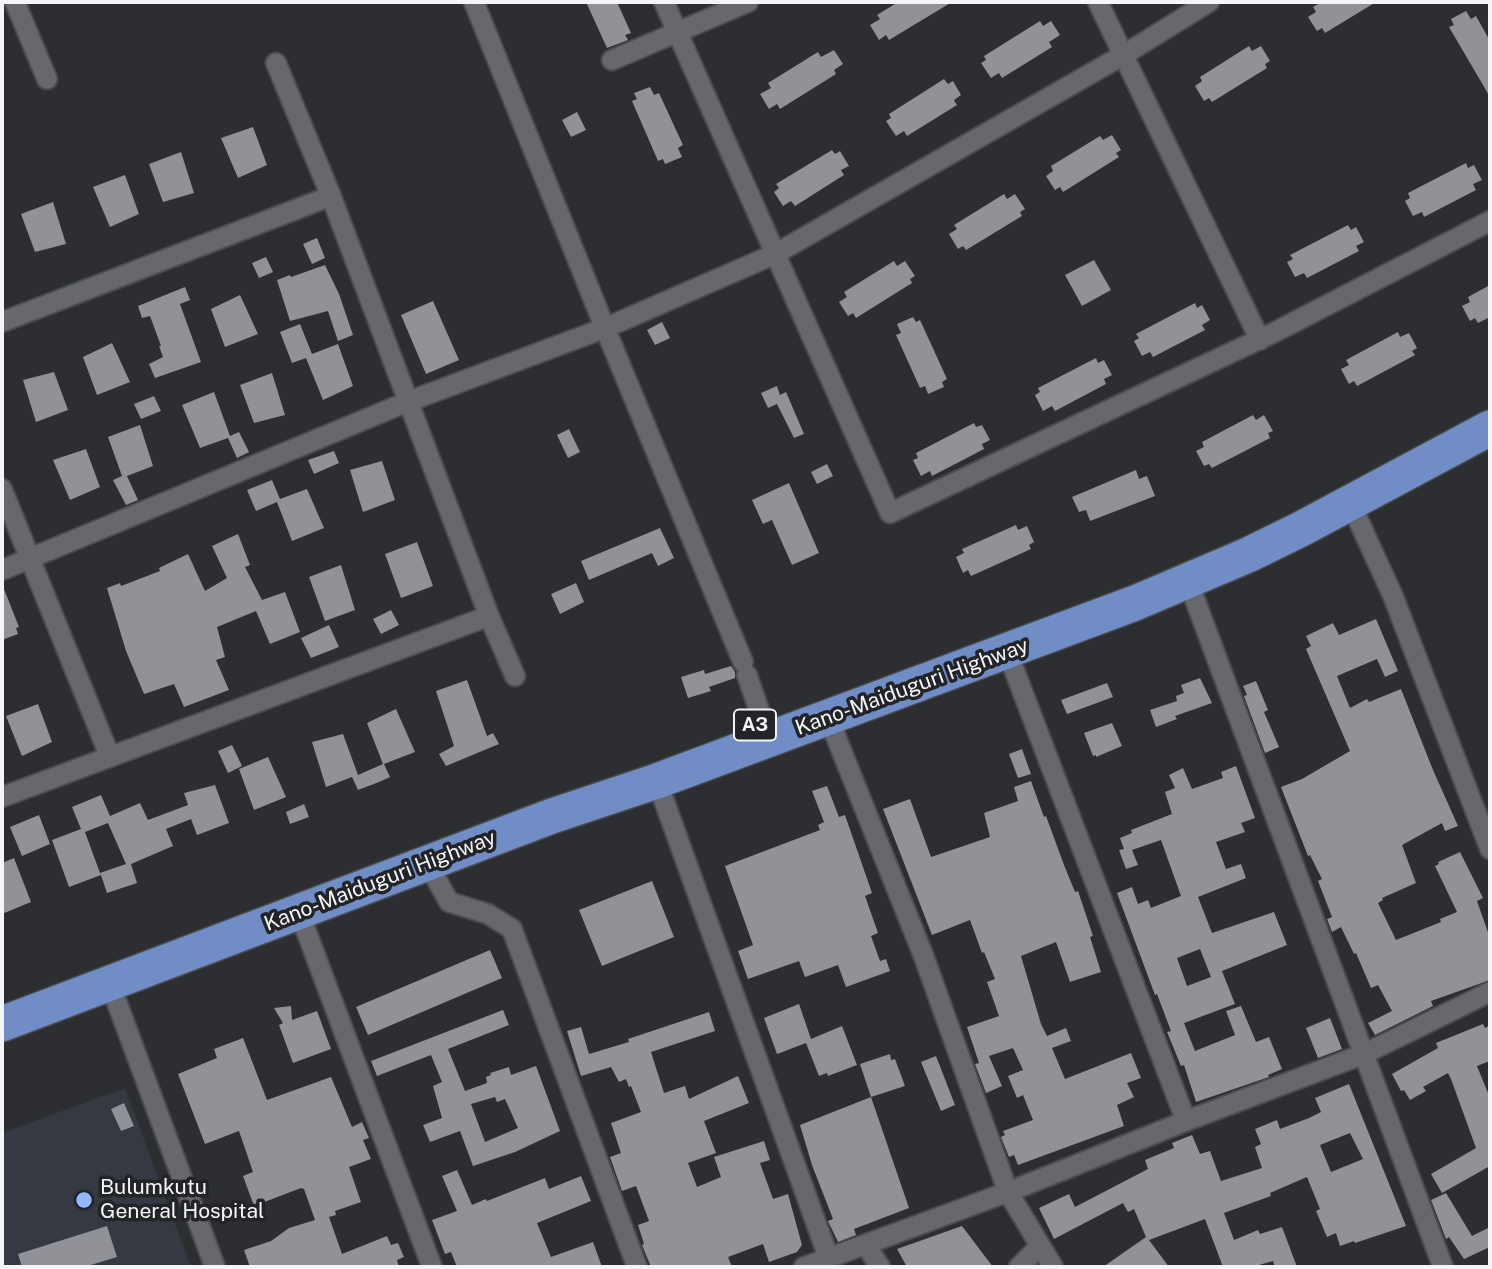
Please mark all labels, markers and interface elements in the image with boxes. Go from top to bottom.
street label: Kano-Maiduguri Highway [792,633,1032,741]
road number: A3 [734,710,776,740]
street label: Kano-Maiduguri Highway [261,825,499,937]
place label: Bulumkutu General Hospital [100,1175,264,1225]
marker: Bulumkutu General Hospital [74,1190,94,1210]

